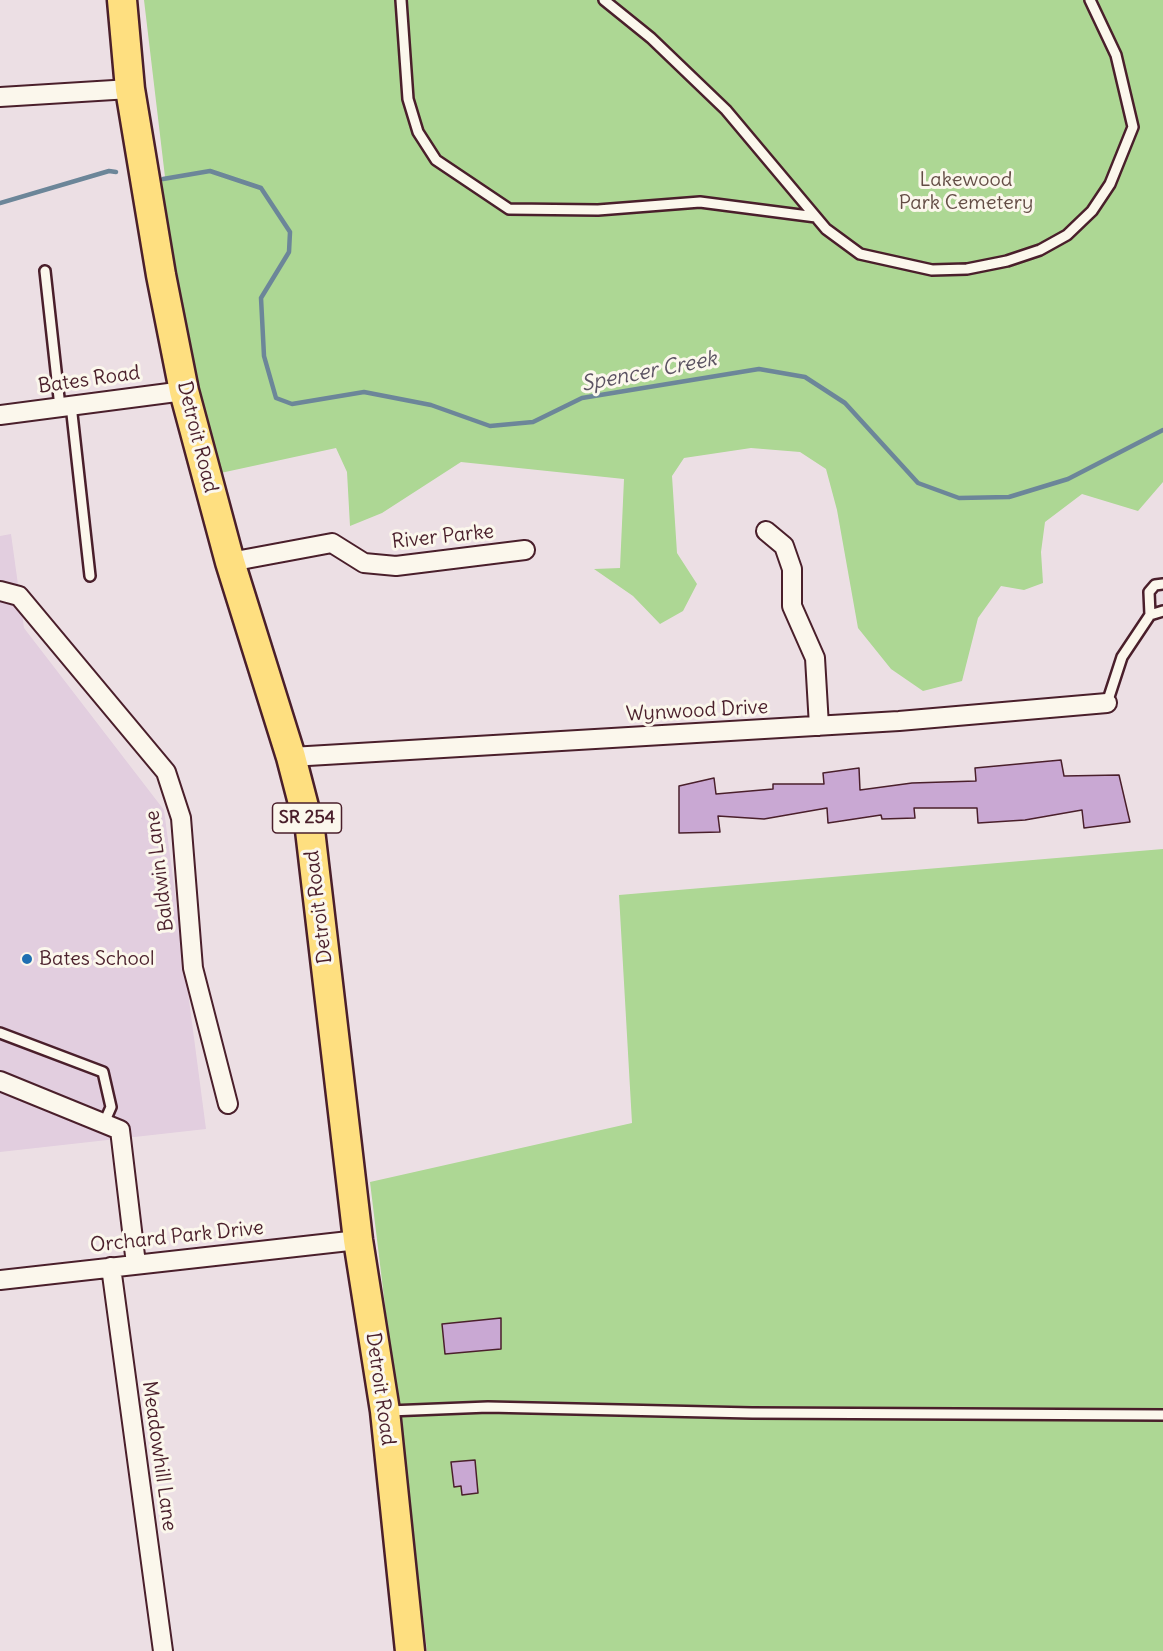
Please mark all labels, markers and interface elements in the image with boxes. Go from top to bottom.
park label: Lakewood Park Cemetery [899,168,1033,215]
water label: Spencer Creek [579,347,719,397]
street label: Bates Road [37,361,141,399]
street label: Detroit Road [172,379,222,495]
street label: River Parke [391,520,495,554]
street label: Wynwood Drive [625,695,769,727]
road number: SR 254 [272,803,342,833]
street label: Baldwin Lane [141,809,179,933]
street label: Detroit Road [300,849,338,965]
place label: Bates School [39,947,154,971]
marker: Bates School [20,952,34,966]
street label: Orchard Park Drive [89,1216,265,1258]
street label: Detroit Road [360,1331,400,1447]
street label: Meadowhill Lane [137,1379,181,1533]

